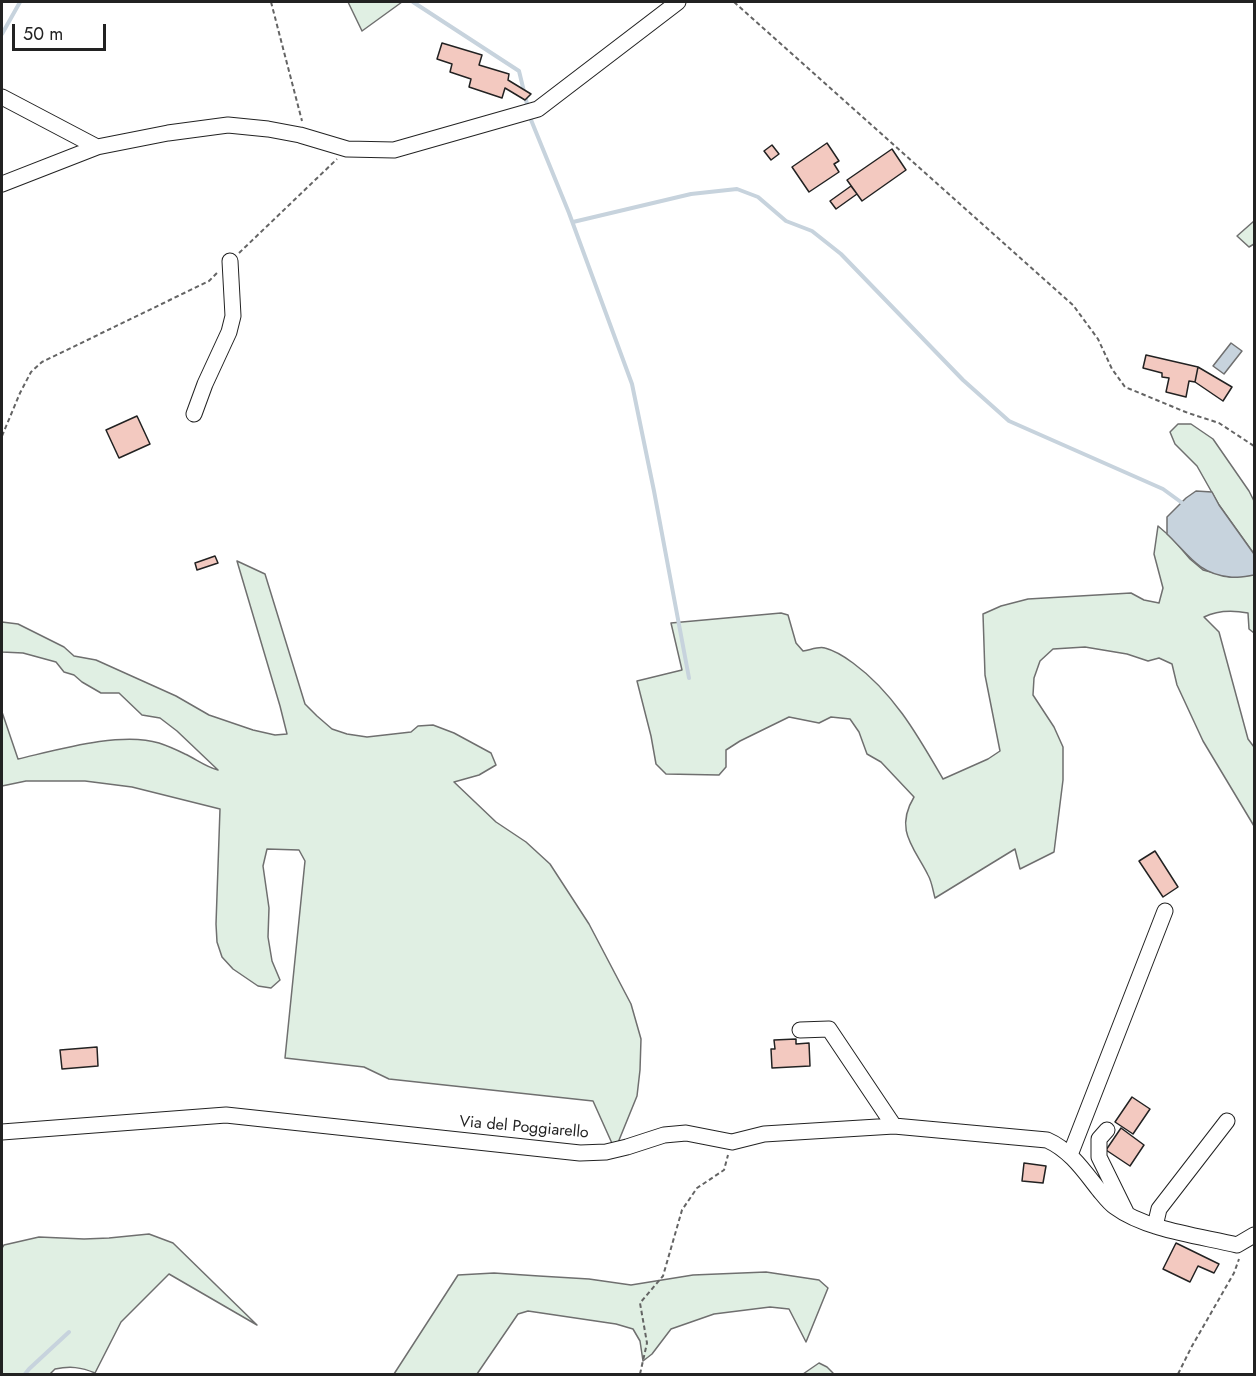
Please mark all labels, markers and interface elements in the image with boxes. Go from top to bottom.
scale bar [15,12,110,50]
text: 50 m [23,21,63,47]
street label: Via del Poggiarello [459,1113,589,1143]

